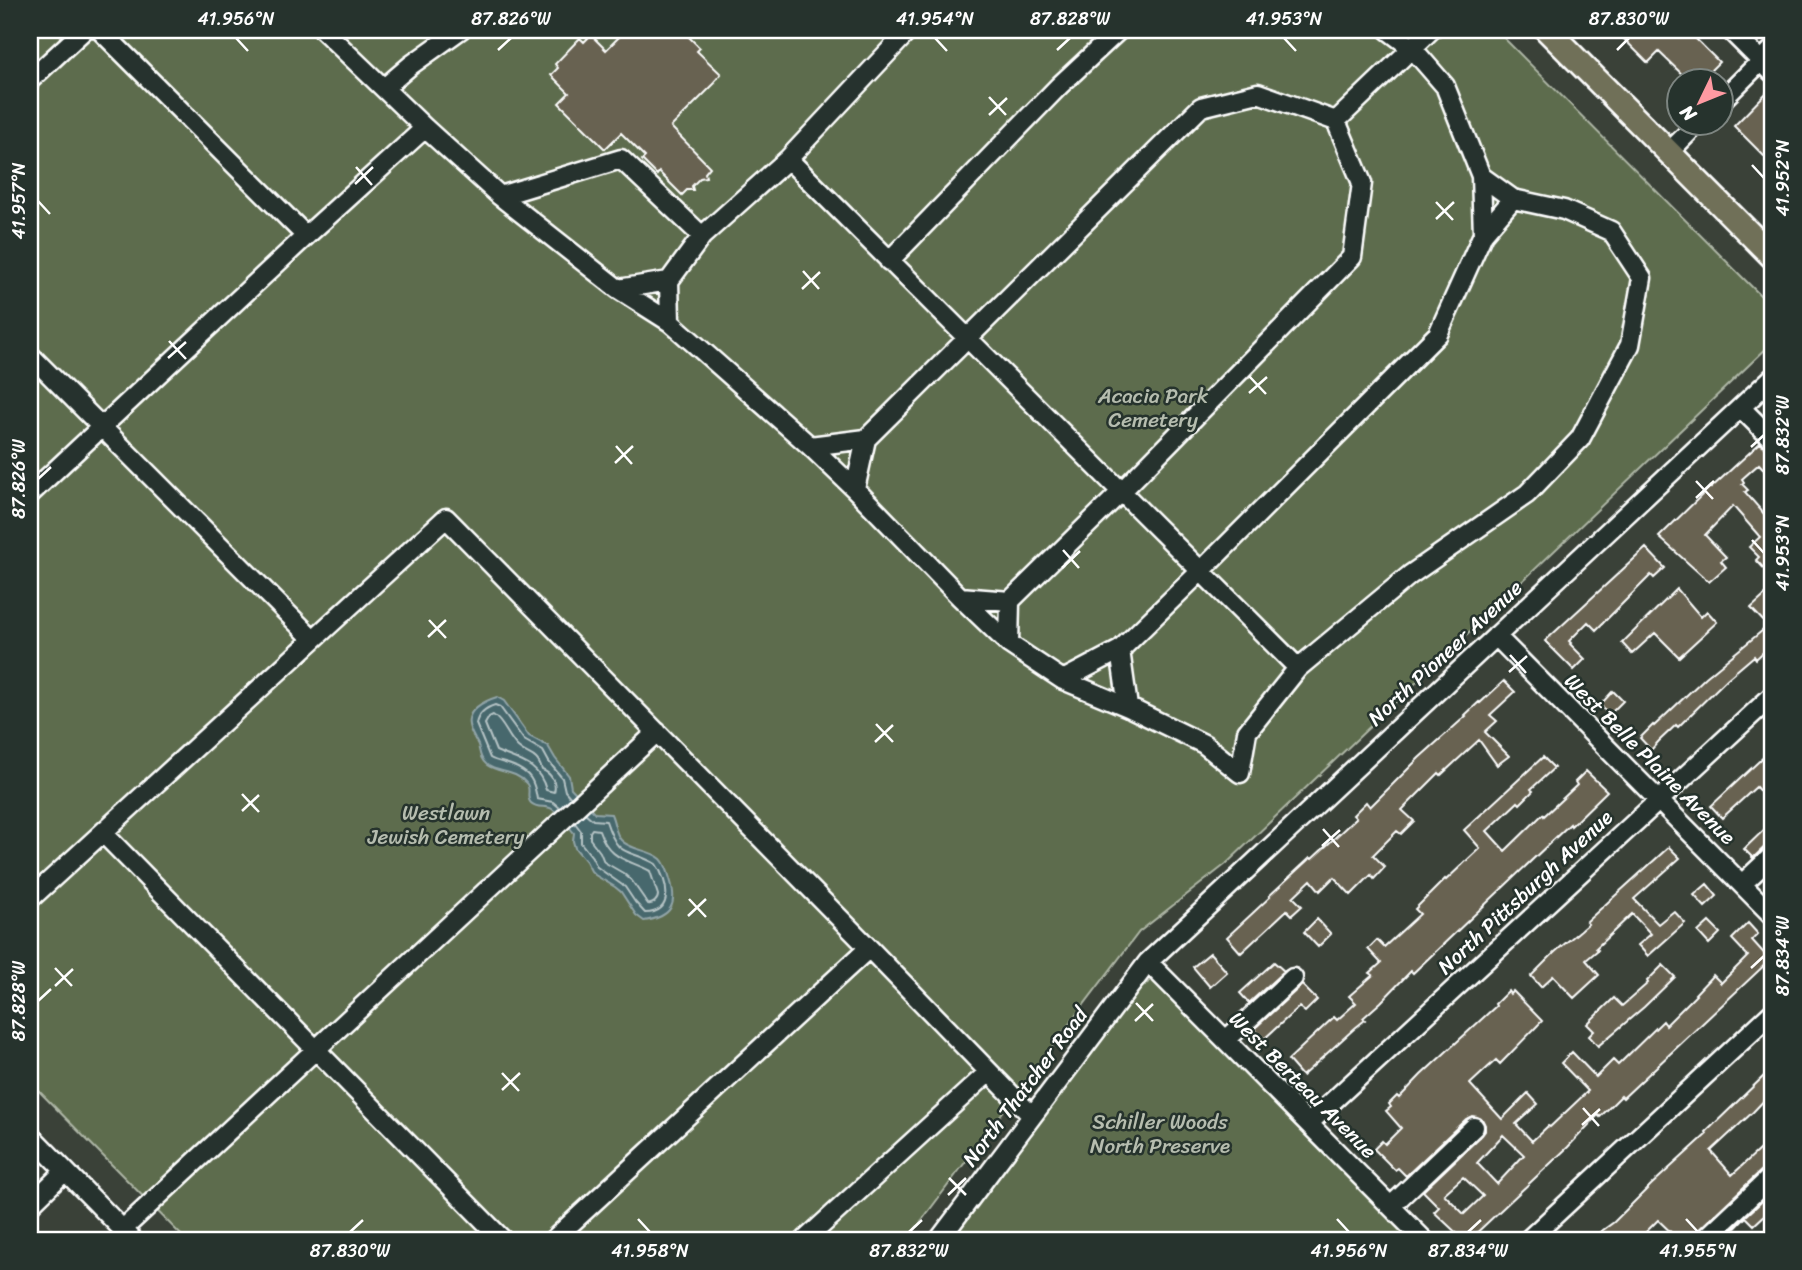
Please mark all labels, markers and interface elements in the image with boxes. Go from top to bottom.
text: 41.956°N [198,3,275,35]
text: 87.826°W [471,3,552,35]
text: 41.954°N [896,3,974,35]
text: 87.828°W [1030,3,1111,35]
text: 41.953°N [1246,3,1323,35]
text: 87.830°W [1589,3,1670,35]
north arrow [1666,66,1736,136]
text: N [1671,97,1705,130]
text: 41.952°N [1767,139,1799,217]
text: 41.957°N [3,162,35,239]
park label: Acacia Park Cemetery [1097,377,1209,439]
text: 87.832°W [1767,394,1799,475]
text: 87.826°W [3,438,35,519]
text: 41.953°N [1767,514,1799,591]
street label: North Pioneer Avenue [1358,570,1532,736]
street label: West Belle Plaine Avenue [1555,664,1745,854]
park label: Westlawn Jewish Cemetery [367,794,524,856]
street label: North Pittsburgh Avenue [1428,800,1622,984]
text: 87.834°W [1767,915,1799,996]
text: 87.828°W [3,960,35,1041]
street label: North Thatcher Road [952,997,1099,1175]
street label: West Berteau Avenue [1220,1002,1387,1169]
park label: Schiller Woods North Preserve [1090,1103,1230,1165]
text: 87.830°W [310,1235,391,1267]
text: 41.958°N [611,1235,689,1267]
text: 87.832°W [869,1235,950,1267]
text: 41.956°N [1311,1235,1388,1267]
text: 87.834°W [1428,1235,1509,1267]
text: 41.955°N [1659,1235,1737,1267]

